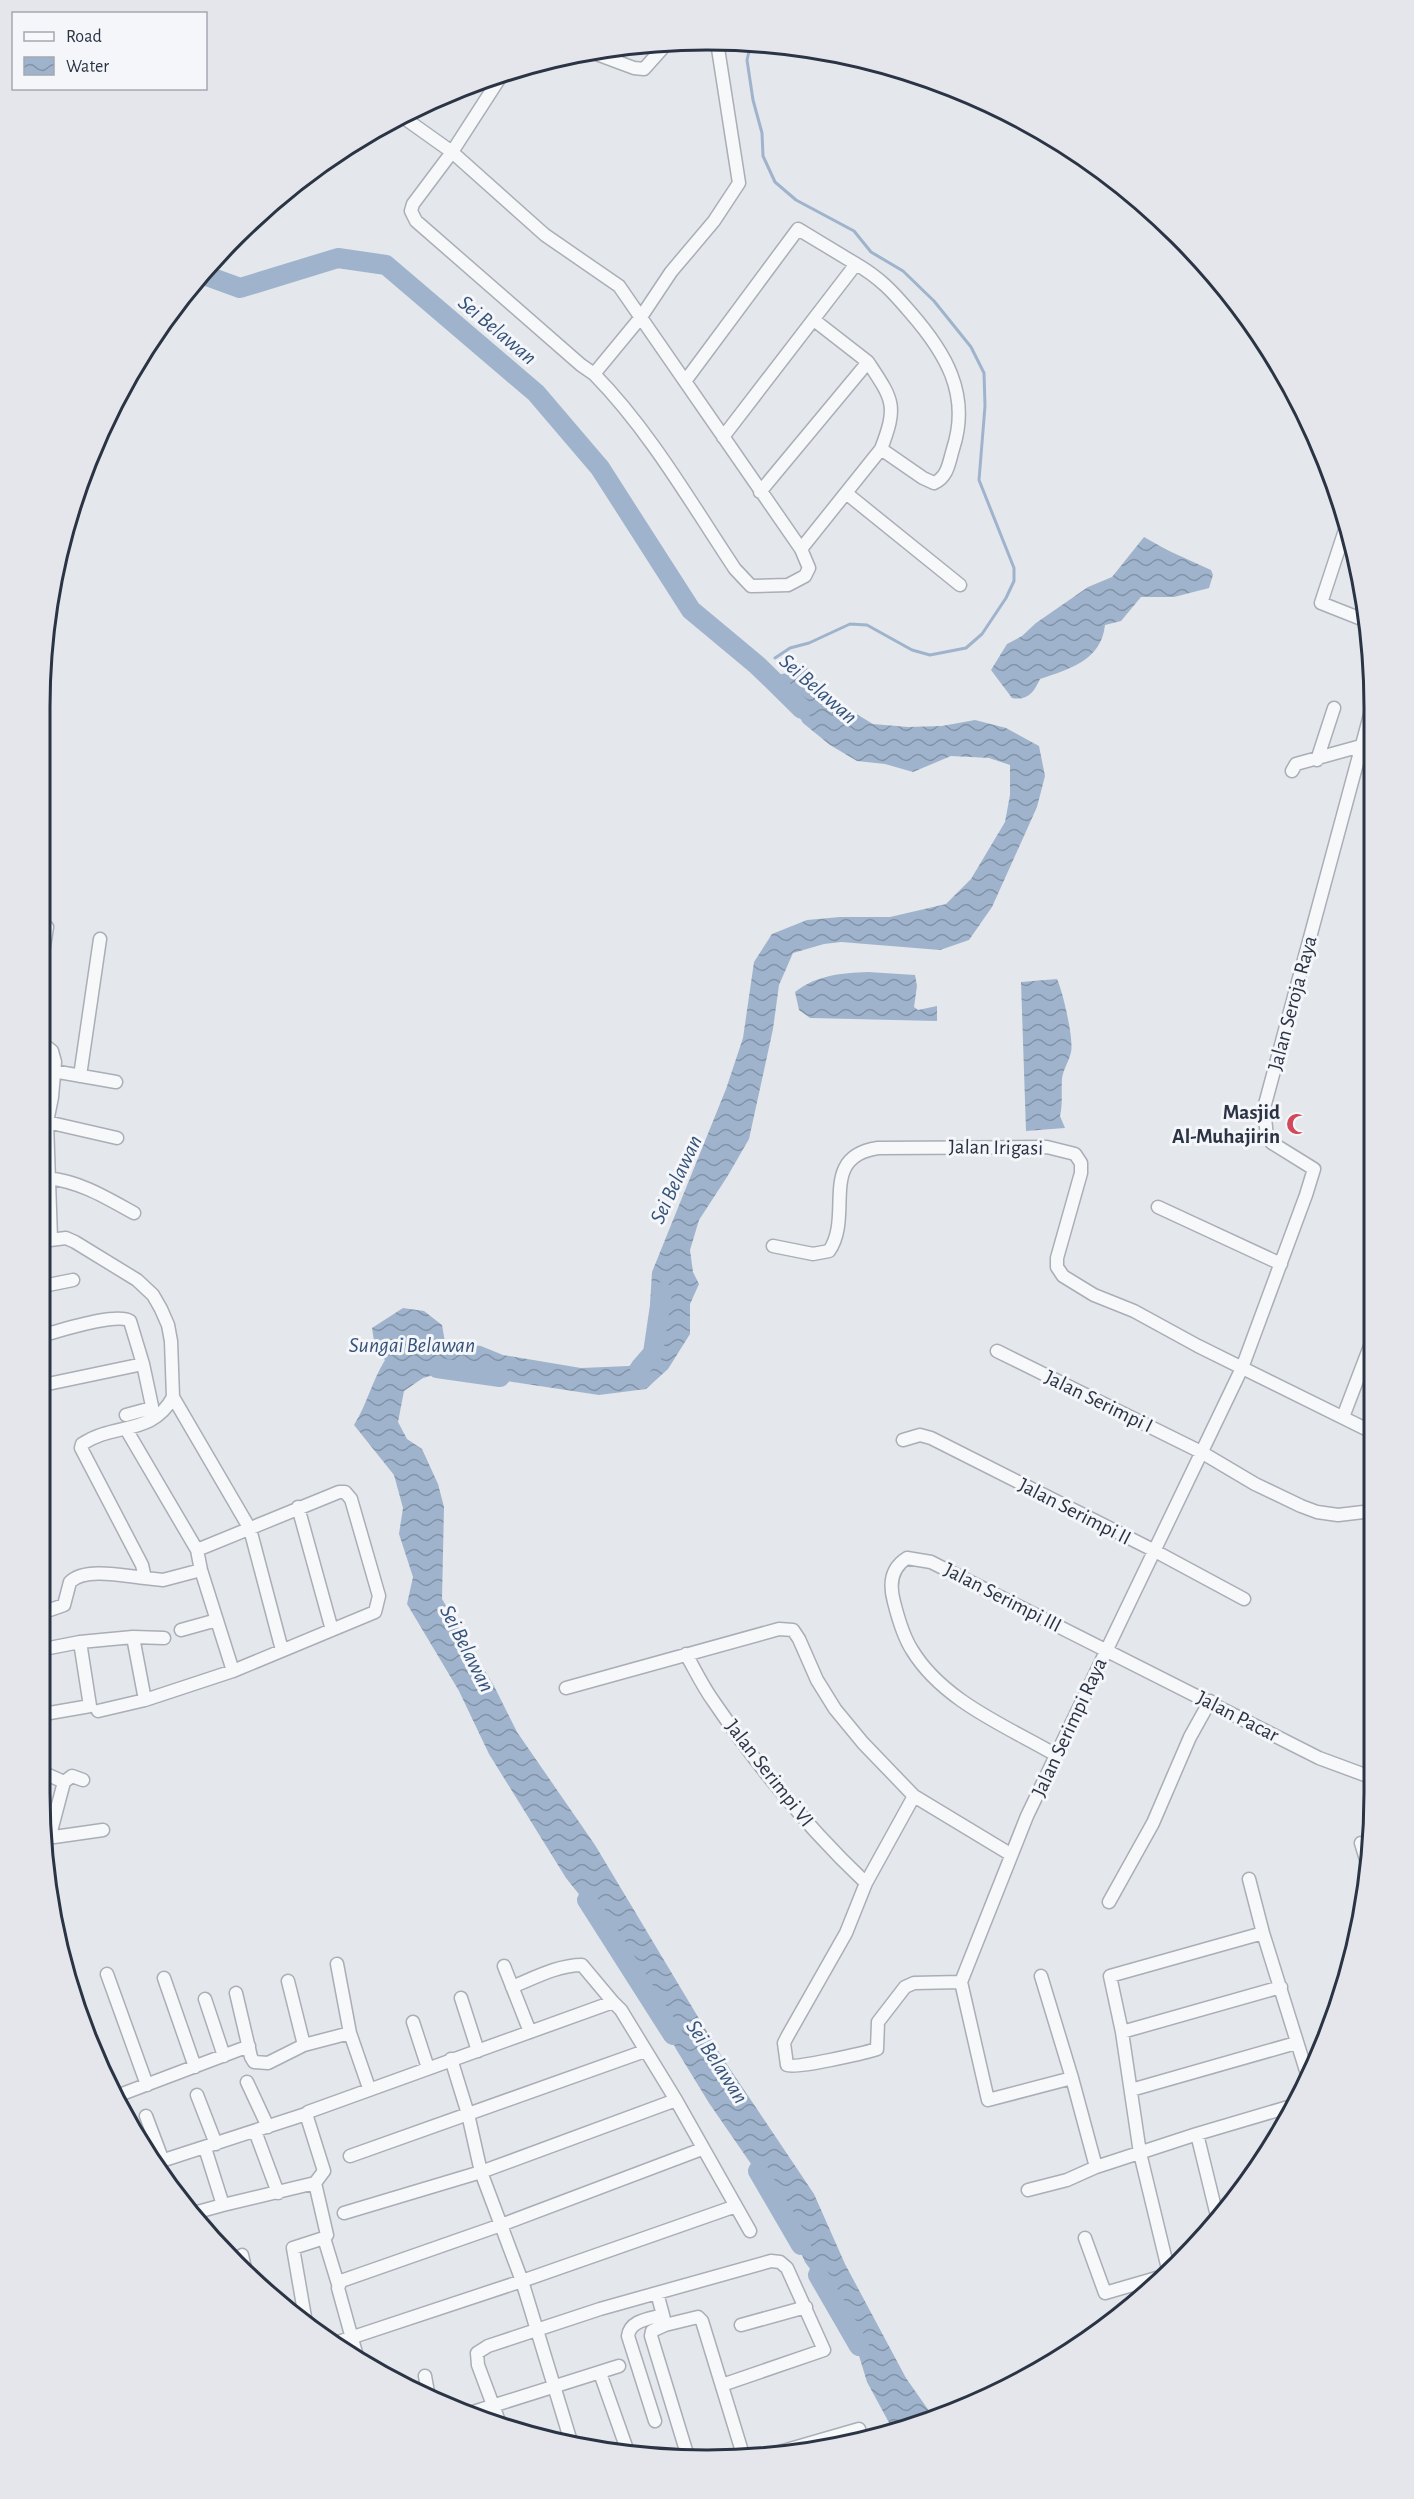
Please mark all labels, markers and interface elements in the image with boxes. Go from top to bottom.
legend [12,12,207,90]
text: Road [66,28,102,46]
text: Water [66,58,109,76]
water label: Sei Belawan [454,291,541,369]
water label: Sei Belawan [775,649,861,728]
street label: Jalan Seroja Raya [1264,933,1321,1073]
place label: Masjid Al-Muhajirin [1172,1102,1280,1147]
mosque icon: Masjid Al-Muhajirin [1285,1112,1309,1136]
water label: Sei Belawan [646,1132,706,1227]
street label: Jalan Irigasi [949,1136,1043,1159]
water label: Sungai Belawan [349,1334,475,1356]
street label: Jalan Serimpi I [1041,1366,1156,1437]
street label: Jalan Serimpi II [1015,1474,1134,1549]
street label: Jalan Serimpi III [941,1559,1065,1636]
water label: Sei Belawan [436,1601,498,1696]
street label: Jalan Serimpi Raya [1028,1654,1111,1800]
street label: Jalan Pacar [1193,1687,1282,1746]
street label: Jalan Serimpi VI [722,1716,818,1831]
water label: Sei Belawan [682,2016,752,2107]

